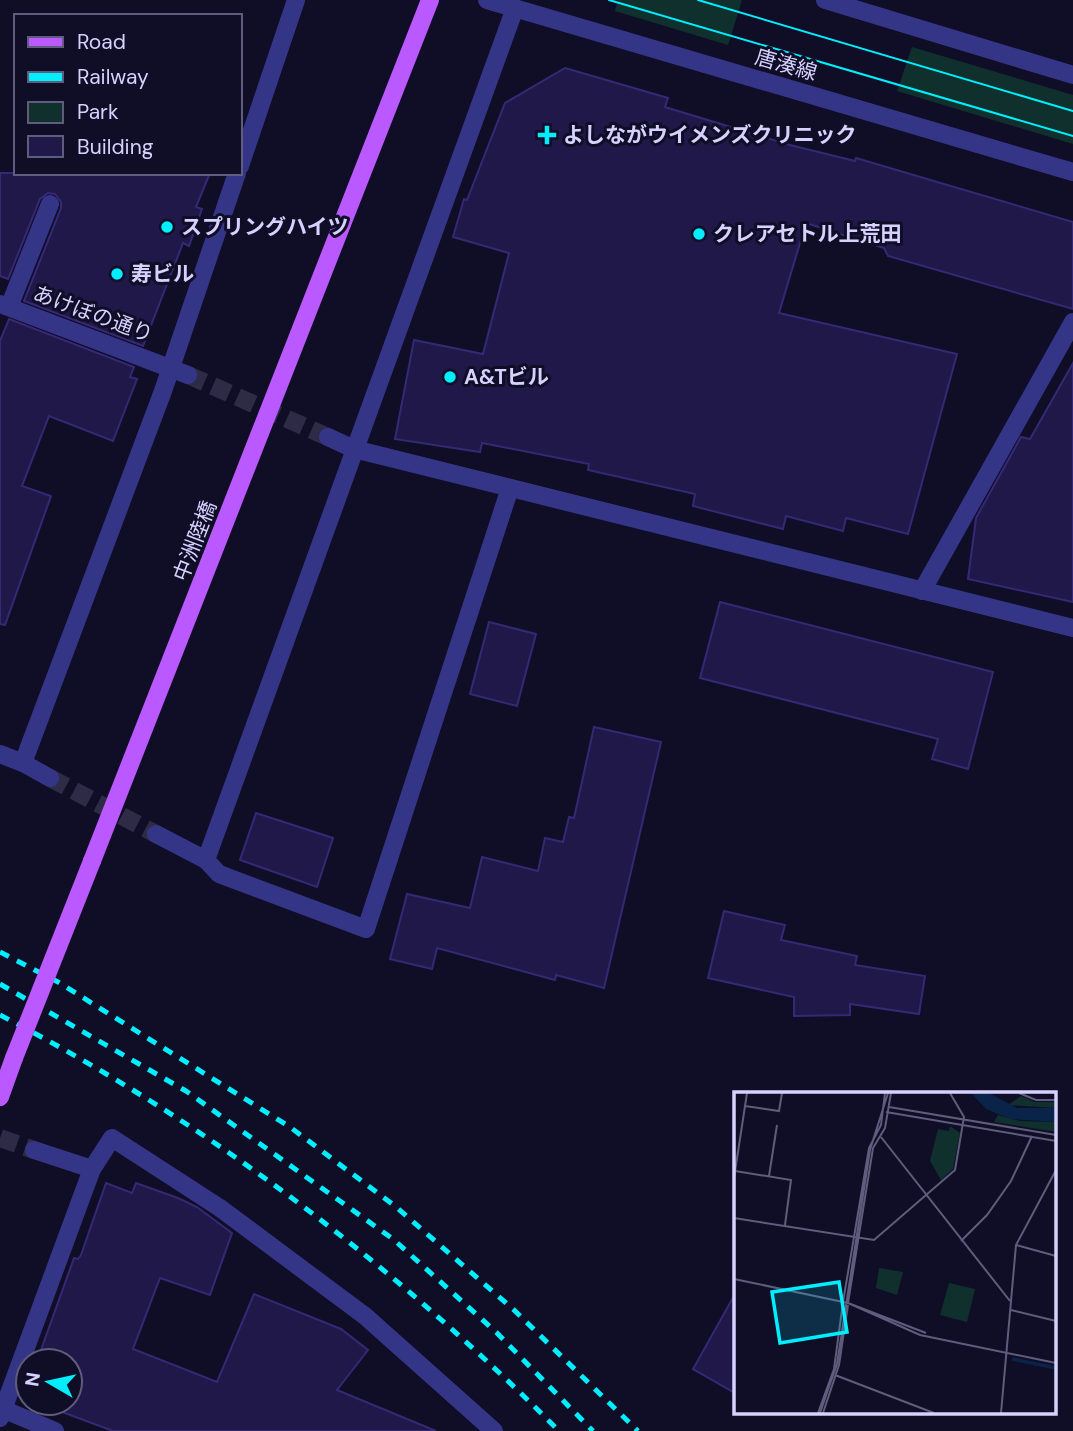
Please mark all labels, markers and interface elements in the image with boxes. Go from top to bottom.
legend [14,14,242,175]
text: Road [77,28,126,56]
street label: 唐湊線 [752,43,820,87]
text: Railway [77,63,149,91]
text: Park [77,98,119,126]
place label: よしながウイメンズクリニック [563,121,857,149]
marker: よしながウイメンズクリニック [537,125,557,145]
text: Building [77,133,154,161]
place label: スプリングハイツ [181,213,349,241]
marker: スプリングハイツ [159,219,175,235]
place label: クレアセトル上荒田 [713,220,902,248]
marker: クレアセトル上荒田 [691,226,707,242]
place label: 寿ビル [131,260,194,288]
marker: 寿ビル [109,266,125,282]
street label: あけぼの通り [29,279,157,349]
place label: A&Tビル [464,363,549,391]
marker: A&Tビル [442,369,458,385]
street label: 中洲陸橋 [167,497,223,585]
inset map [734,1092,1056,1414]
north arrow [14,1347,84,1417]
text: N [19,1371,46,1388]

